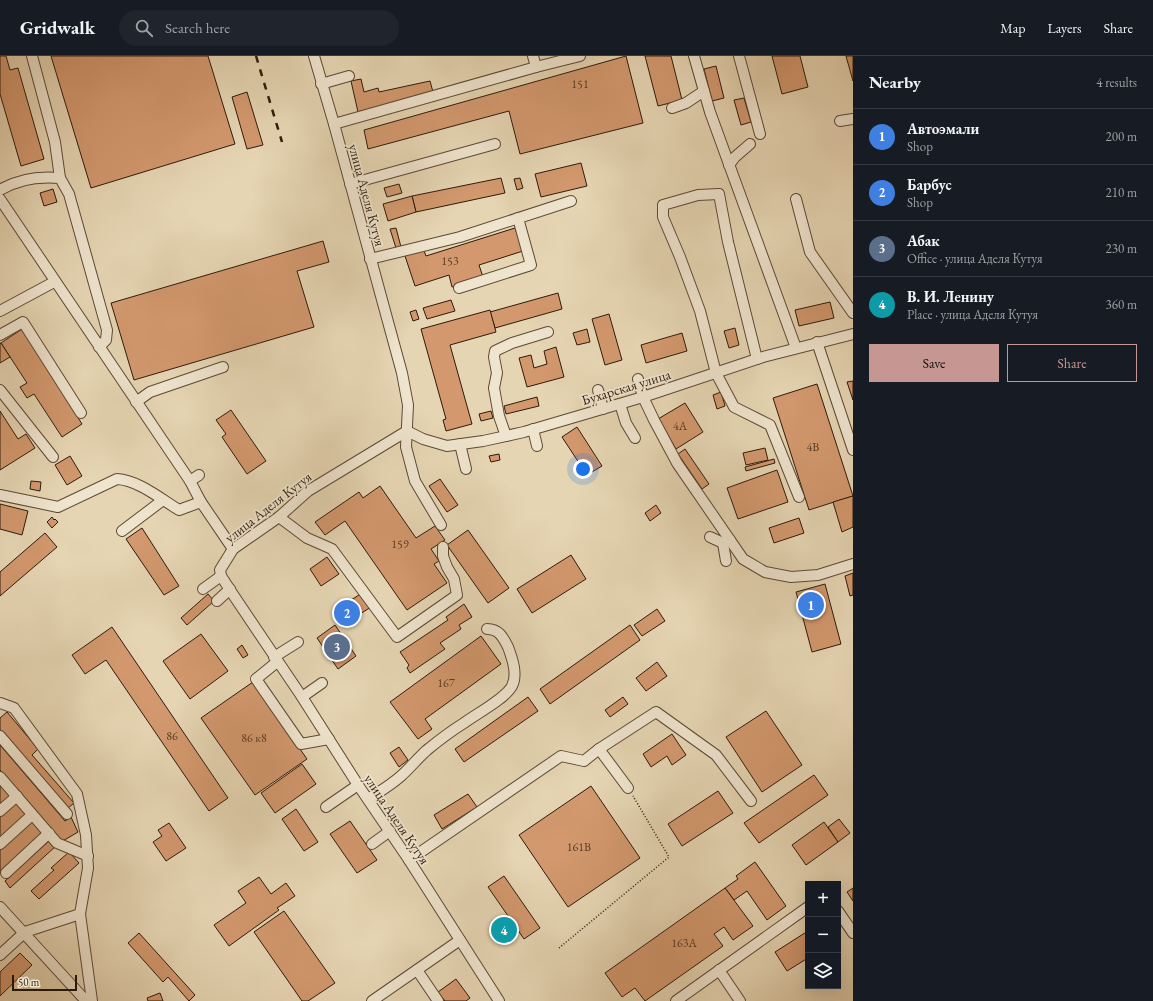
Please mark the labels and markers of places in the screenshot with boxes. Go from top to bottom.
pin: 1 [798,590,824,620]
pin: 2 [334,598,360,628]
pin: 3 [324,632,350,662]
pin: 4 [491,915,517,945]

